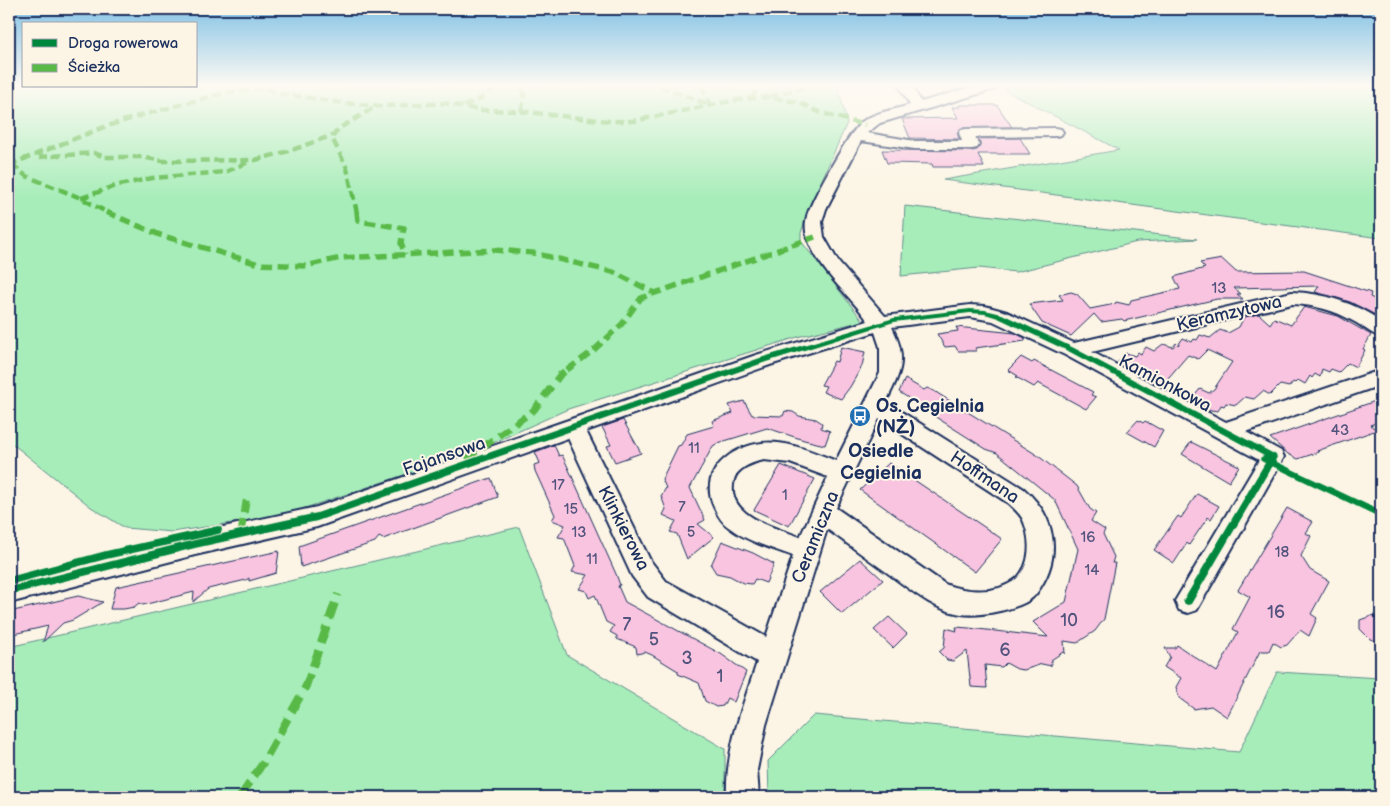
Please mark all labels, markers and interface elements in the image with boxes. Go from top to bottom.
legend [22,22,198,88]
text: Droga rowerowa [68,34,178,53]
text: Ścieżka [68,58,120,77]
house number: 13 [1211,279,1227,298]
street label: Keramzytowa [1174,291,1284,336]
street label: Kamionkowa [1115,350,1215,417]
place label: Os. Cegielnia (NŻ) [876,396,984,438]
bus stop icon: Os. Cegielnia (NŻ) [848,404,872,428]
house number: 43 [1331,421,1349,440]
street label: Fajansowa [400,433,488,480]
house number: 11 [688,439,700,458]
district label: Osiedle Cegielnia [840,440,922,485]
street label: Hoffmana [946,447,1023,508]
house number: 17 [551,476,565,495]
street label: Klinkierowa [593,482,654,574]
house number: 1 [782,486,788,505]
street label: Ceramiczna [787,488,843,586]
house number: 7 [678,498,686,517]
house number: 15 [564,500,578,519]
house number: 13 [571,523,587,542]
house number: 5 [687,523,695,542]
house number: 16 [1081,528,1095,547]
house number: 18 [1275,543,1290,562]
house number: 11 [586,550,598,569]
house number: 14 [1085,561,1099,580]
house number: 16 [1267,602,1285,623]
house number: 10 [1060,610,1078,631]
house number: 7 [623,614,632,635]
house number: 5 [649,629,659,650]
house number: 6 [1000,640,1011,661]
house number: 3 [681,648,693,669]
house number: 1 [717,666,723,687]

